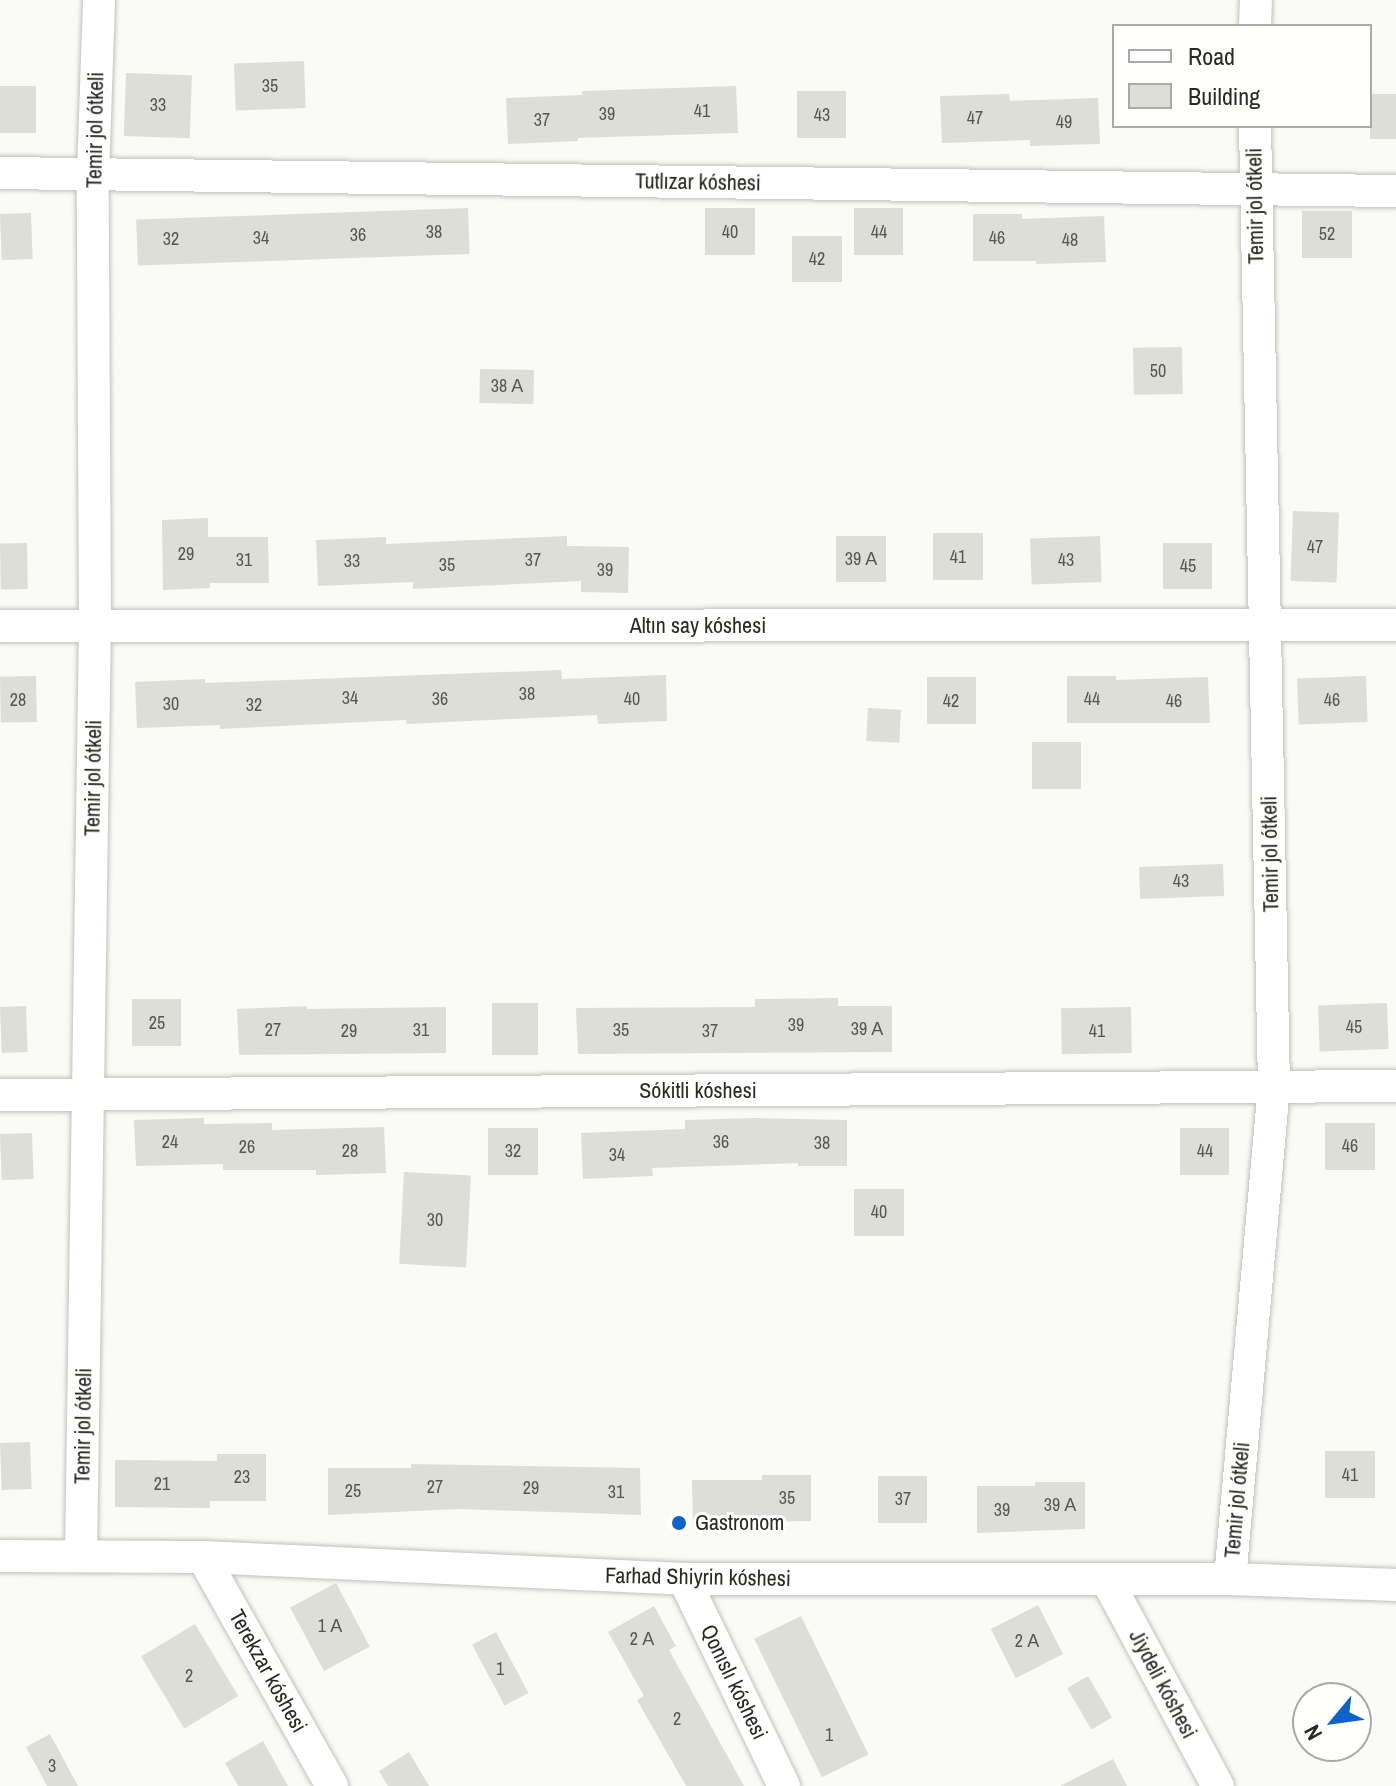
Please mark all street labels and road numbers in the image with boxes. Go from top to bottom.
street label: Temir jol ótkeli [81,72,109,188]
street label: Temir jol ótkeli [1241,148,1269,264]
street label: Tutlızar kóshesi [635,168,761,196]
street label: Altın say kóshesi [630,613,766,639]
street label: Temir jol ótkeli [79,720,107,836]
street label: Temir jol ótkeli [1256,796,1284,912]
street label: Sókitli kóshesi [639,1078,757,1104]
street label: Temir jol ótkeli [69,1368,97,1484]
street label: Temir jol ótkeli [1219,1441,1255,1559]
street label: Farhad Shiyrin kóshesi [605,1562,791,1592]
street label: Terekzar kóshesi [223,1605,313,1737]
street label: Qonıslı kóshesi [695,1620,773,1744]
street label: Jiydeli kóshesi [1123,1625,1203,1743]

